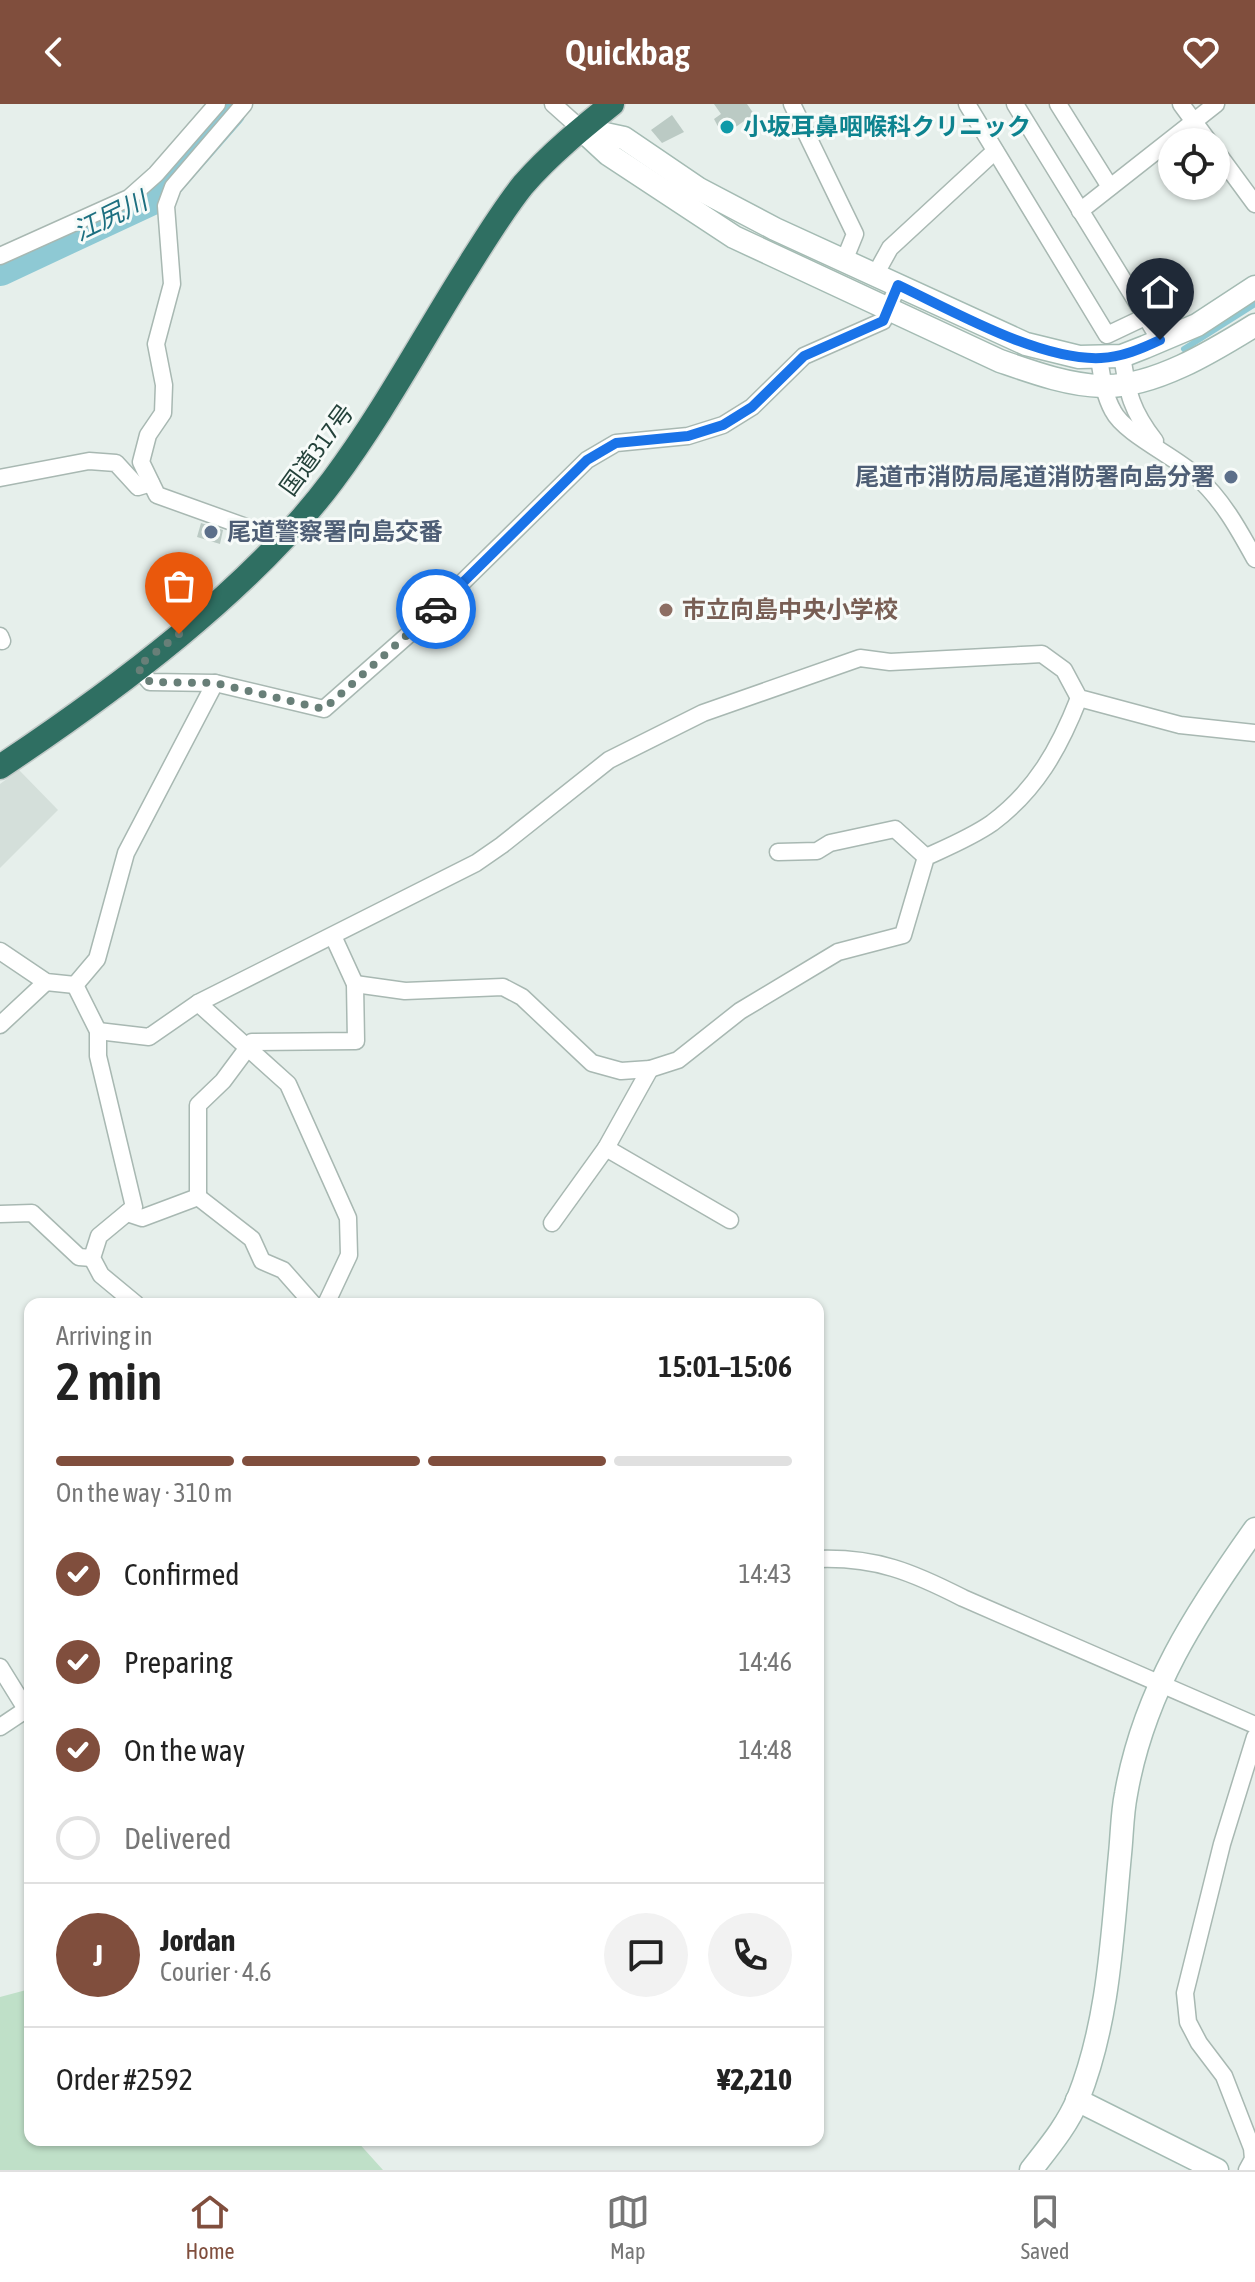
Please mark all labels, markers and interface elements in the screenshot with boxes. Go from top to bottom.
icon: back [32,30,76,74]
icon: heart [1179,30,1223,74]
text: Quickbag [565,31,690,73]
place label: 小坂耳鼻咽喉科クリニック [743,113,1031,140]
marker: 小坂耳鼻咽喉科クリニック [718,118,736,136]
map controls [1158,128,1230,200]
button: locate [1158,128,1230,200]
water label: 江尻川 [68,184,154,247]
pin [1126,258,1194,340]
icon: home [1138,270,1182,314]
street label: 国道317号 [275,399,359,500]
place label: 尾道市消防局尾道消防署向島分署 [855,463,1215,490]
marker: 尾道市消防局尾道消防署向島分署 [1222,468,1240,486]
place label: 尾道警察署向島交番 [227,518,443,545]
marker: 尾道警察署向島交番 [202,523,220,541]
pin [145,552,213,634]
icon: bag [157,564,201,608]
courier [396,569,476,649]
icon: car [414,587,458,631]
place label: 市立向島中央小学校 [682,596,898,623]
marker: 市立向島中央小学校 [657,601,675,619]
text: Arriving in [56,1321,153,1351]
text: 15:01–15:06 [658,1349,792,1383]
text: 2 min [56,1351,162,1411]
text: On the way · 310 m [56,1478,233,1508]
icon: check [56,1552,100,1596]
text: Confirmed [124,1557,239,1591]
text: 14:43 [738,1559,792,1589]
icon: check [56,1640,100,1684]
text: Preparing [124,1645,233,1679]
text: 14:46 [738,1647,792,1677]
icon: check [56,1728,100,1772]
text: On the way [124,1733,245,1767]
text: 14:48 [738,1735,792,1765]
text: Delivered [124,1821,232,1855]
button: chat [604,1913,688,1997]
button: phone [708,1913,792,1997]
text: Jordan [160,1923,235,1957]
text: J [93,1938,103,1972]
text: Courier · 4.6 [160,1957,271,1987]
text: Order #2592 [56,2062,193,2096]
text: ¥2,210 [717,2062,792,2096]
tab: Home [186,2190,235,2264]
tab: Map [606,2190,650,2264]
tab: Saved [1021,2190,1069,2264]

